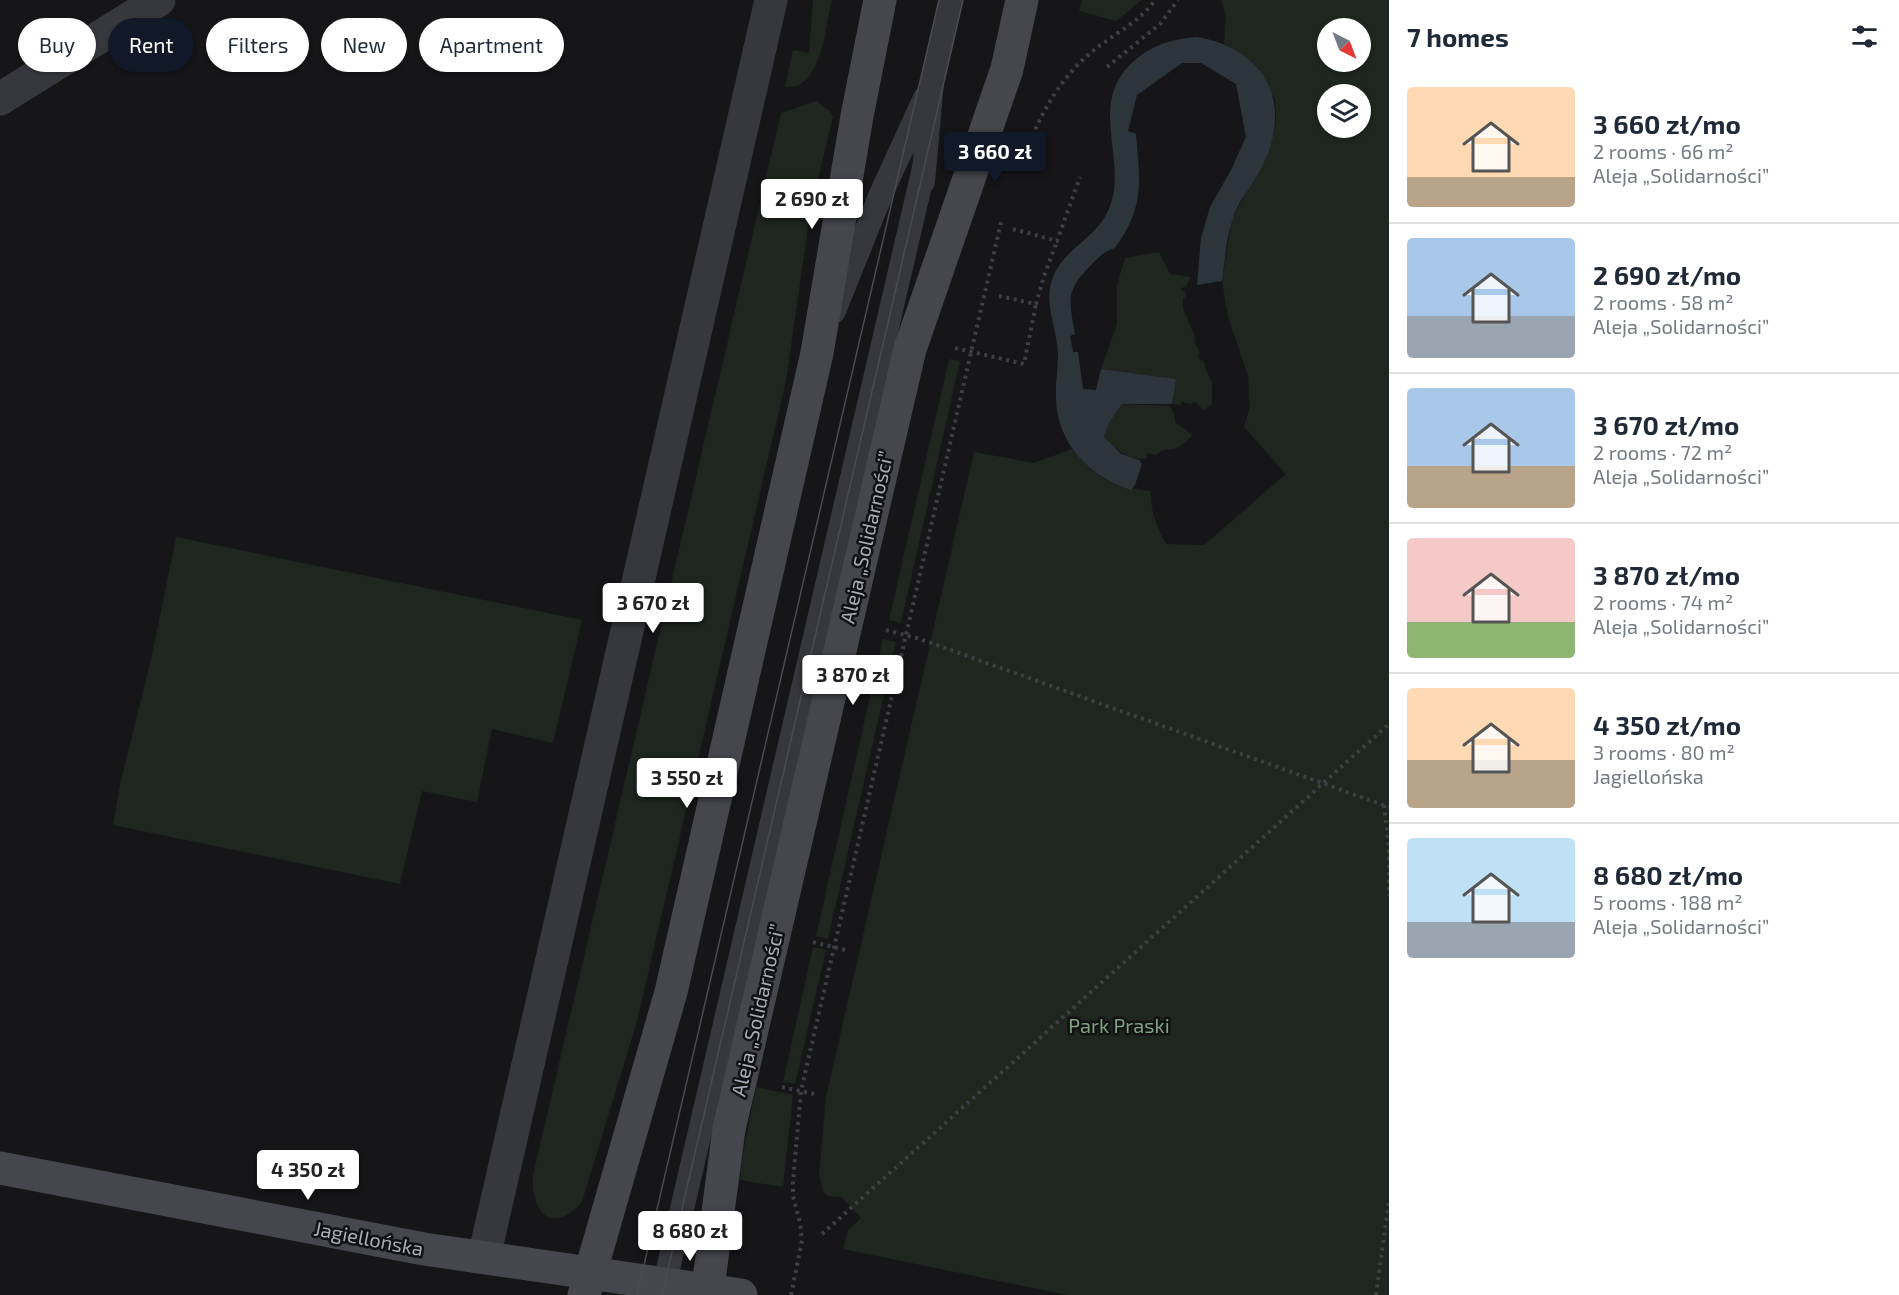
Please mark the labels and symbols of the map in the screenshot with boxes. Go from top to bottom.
north arrow [1317,18,1371,72]
pin: 3 660 zł [933,132,1057,183]
pin: 2 690 zł [750,179,874,230]
street label: Aleja „Solidarności” [834,448,898,626]
pin: 3 670 zł [591,583,715,634]
pin: 3 870 zł [791,655,915,706]
pin: 3 550 zł [625,758,749,809]
street label: Aleja „Solidarności” [725,921,789,1099]
park label: Park Praski [1068,1013,1170,1037]
pin: 4 350 zł [246,1150,370,1201]
pin: 8 680 zł [628,1211,752,1262]
street label: Jagiellońska [312,1216,426,1260]

